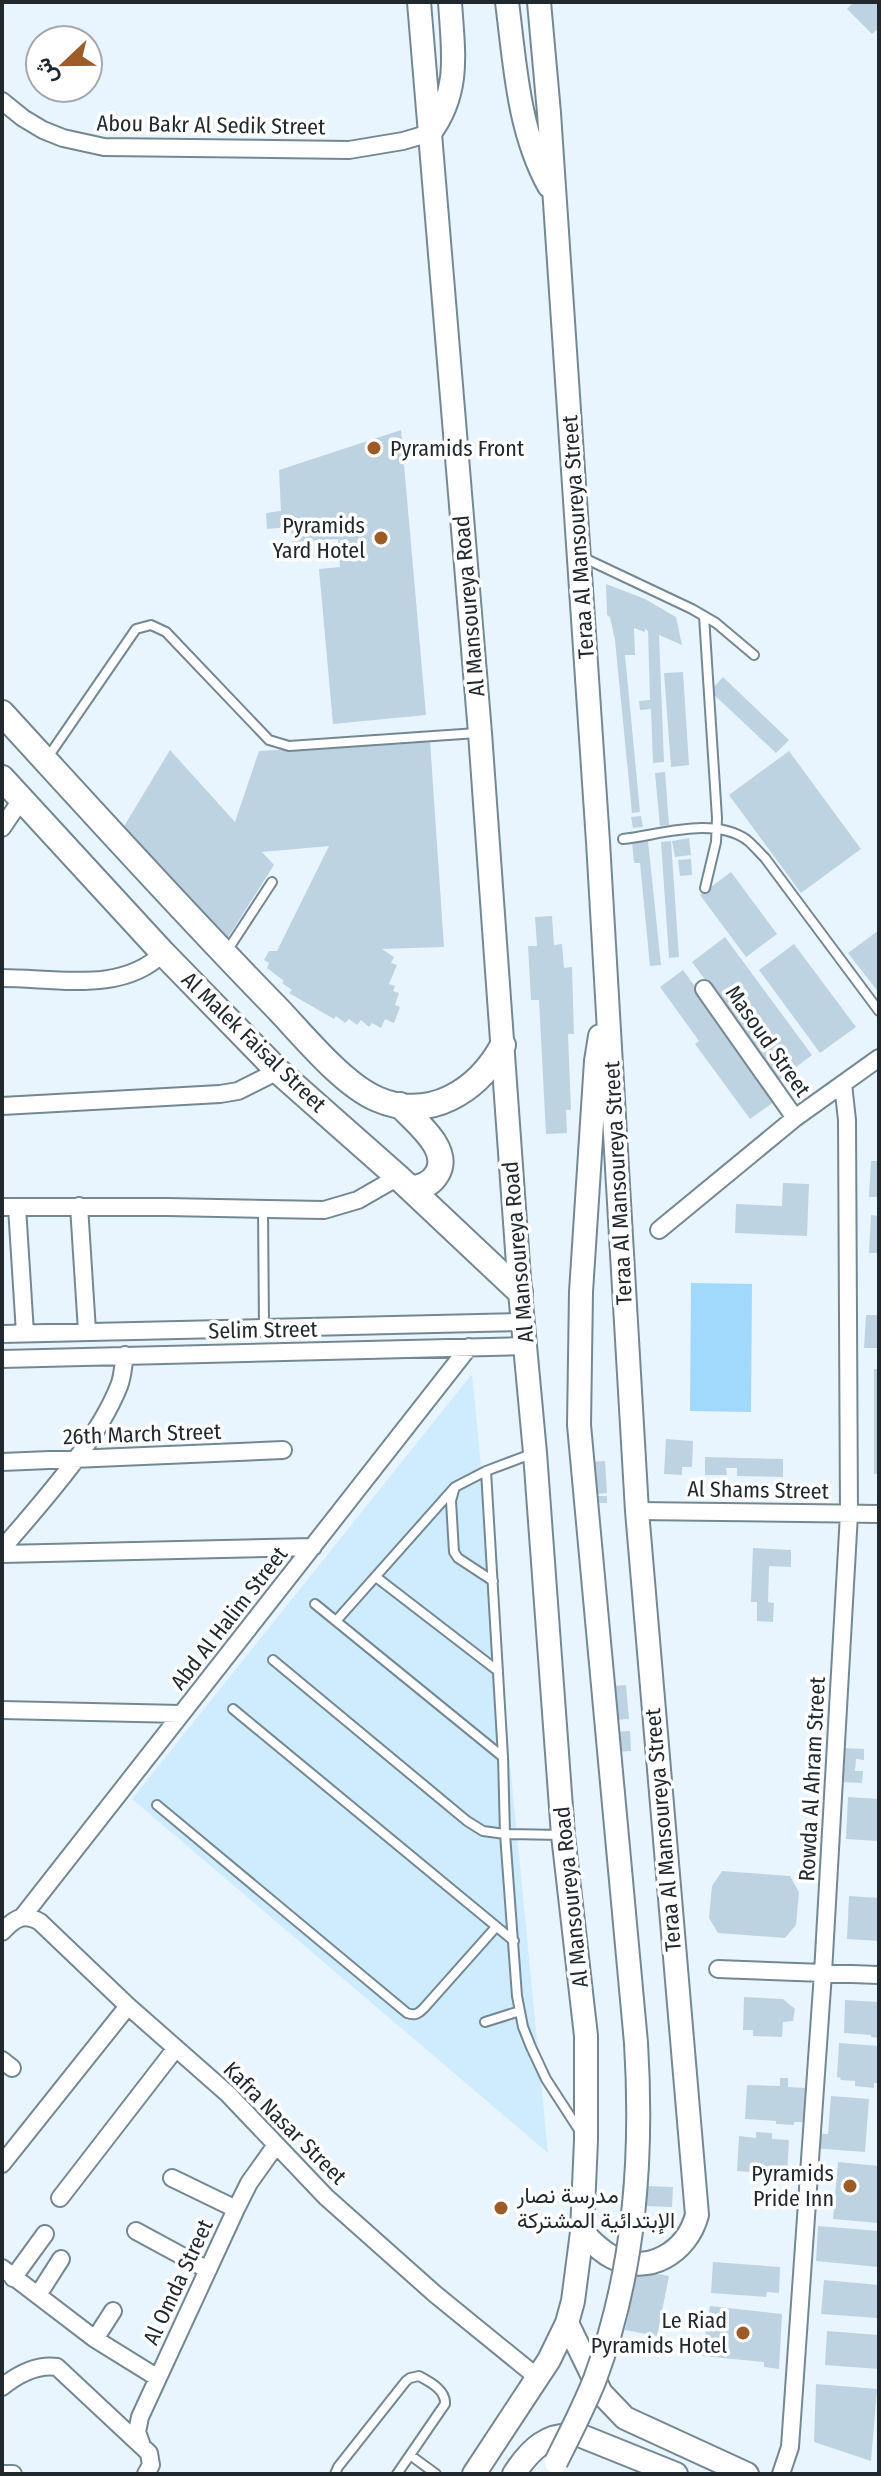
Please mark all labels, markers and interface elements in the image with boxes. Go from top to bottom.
north arrow [24,24,104,104]
text: ش [28,54,63,89]
street label: Abou Bakr Al Sedik Street [96,110,326,141]
street label: Teraa Al Mansoureya Street [556,414,600,660]
place label: Pyramids Front [390,435,525,462]
marker: Pyramids Front [365,439,383,457]
place label: Pyramids Yard Hotel [273,512,365,564]
street label: Al Mansoureya Road [448,514,490,698]
marker: Pyramids Yard Hotel [372,529,390,547]
street label: Al Malek Faisal Street [176,966,332,1118]
street label: Masoud Street [720,980,817,1103]
street label: Teraa Al Mansoureya Street [598,1060,638,1305]
street label: Al Mansoureya Road [497,1160,539,1344]
street label: Selim Street [208,1316,319,1344]
street label: 26th March Street [62,1418,222,1450]
street label: Al Shams Street [687,1475,830,1505]
street label: Abd Al Halim Street [165,1540,294,1695]
street label: Rowda Al Ahram Street [793,1675,831,1882]
street label: Teraa Al Mansoureya Street [639,1707,687,1953]
street label: Al Mansoureya Road [548,1805,594,1989]
street label: Kafra Nasar Street [218,2056,353,2191]
place label: Pyramids Pride Inn [751,2160,834,2212]
marker: Pyramids Pride Inn [841,2177,859,2195]
place label: مدرسة نصار الإبتدائية المشتركة [516,2182,675,2235]
marker: مدرسة نصار الإبتدائية المشتركة [492,2199,510,2217]
street label: Al Omda Street [137,2214,219,2349]
place label: Le Riad Pyramids Hotel [591,2307,727,2359]
marker: Le Riad Pyramids Hotel [734,2324,752,2342]

